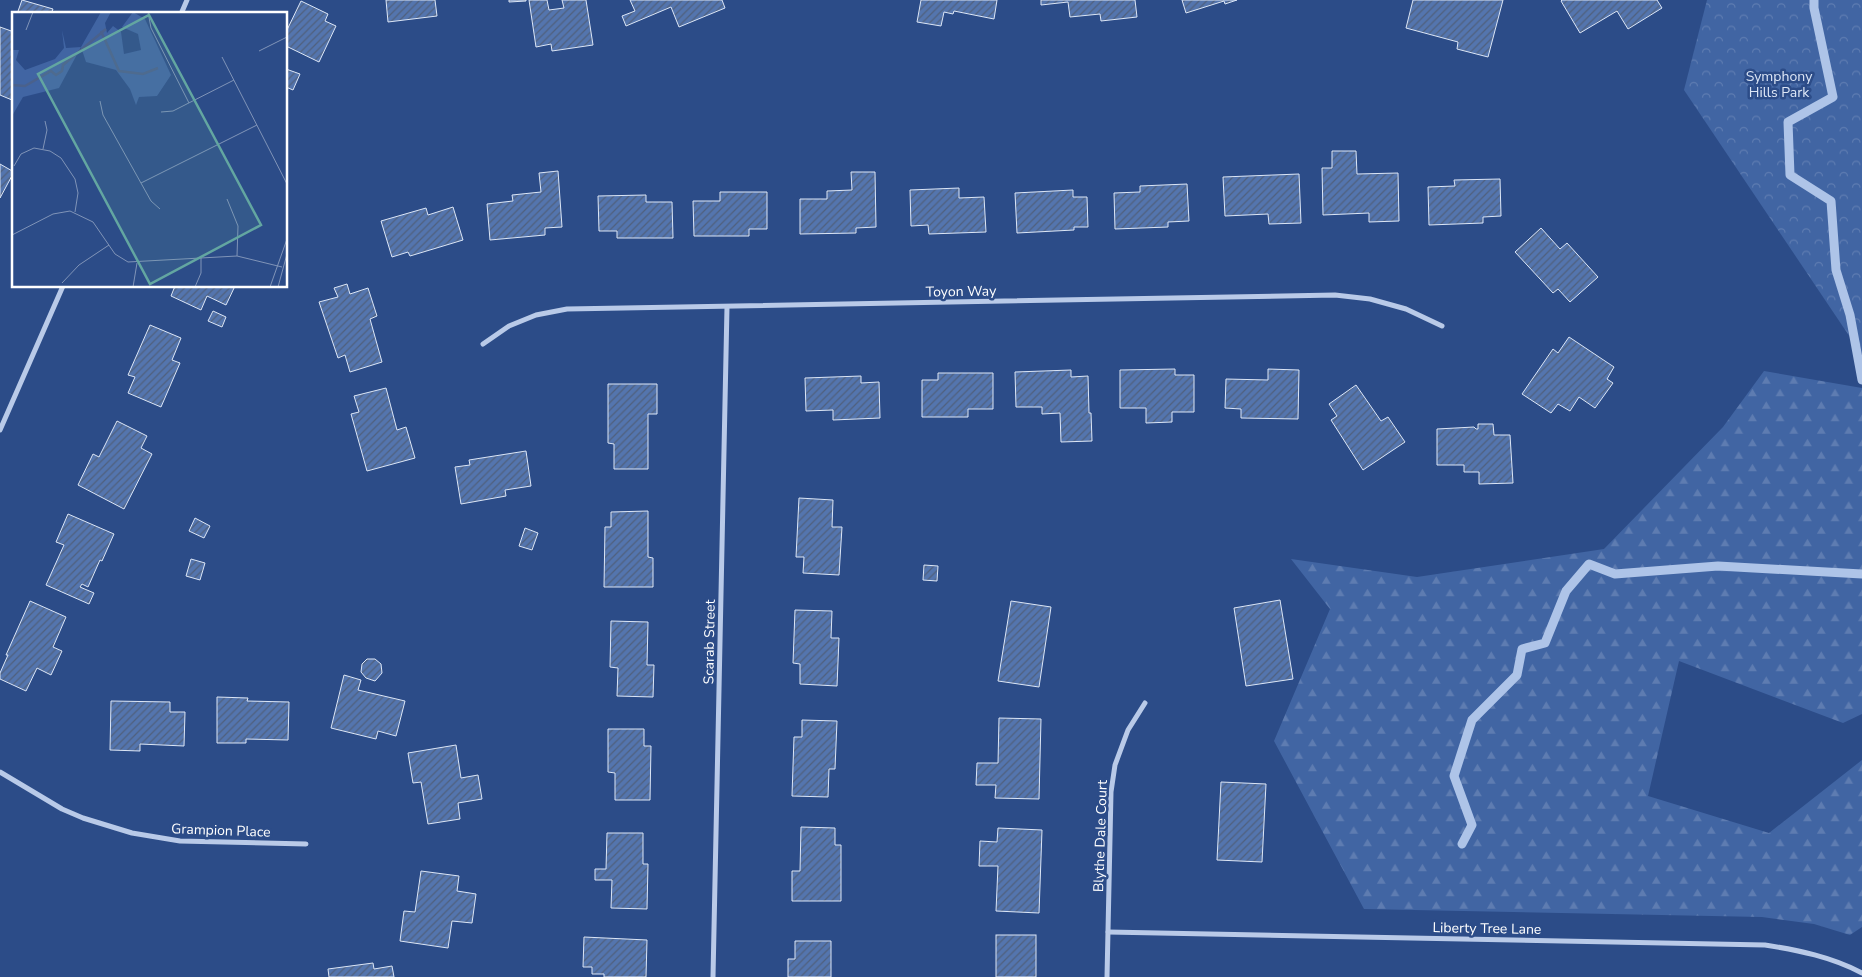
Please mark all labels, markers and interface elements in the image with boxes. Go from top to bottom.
inset map [12,12,288,288]
park label: Symphony Hills Park [1746,67,1813,102]
street label: Toyon Way [926,281,997,302]
street label: Scarab Street [699,599,720,685]
street label: Blythe Dale Court [1089,779,1112,893]
street label: Grampion Place [171,819,271,842]
street label: Liberty Tree Lane [1432,918,1542,939]

